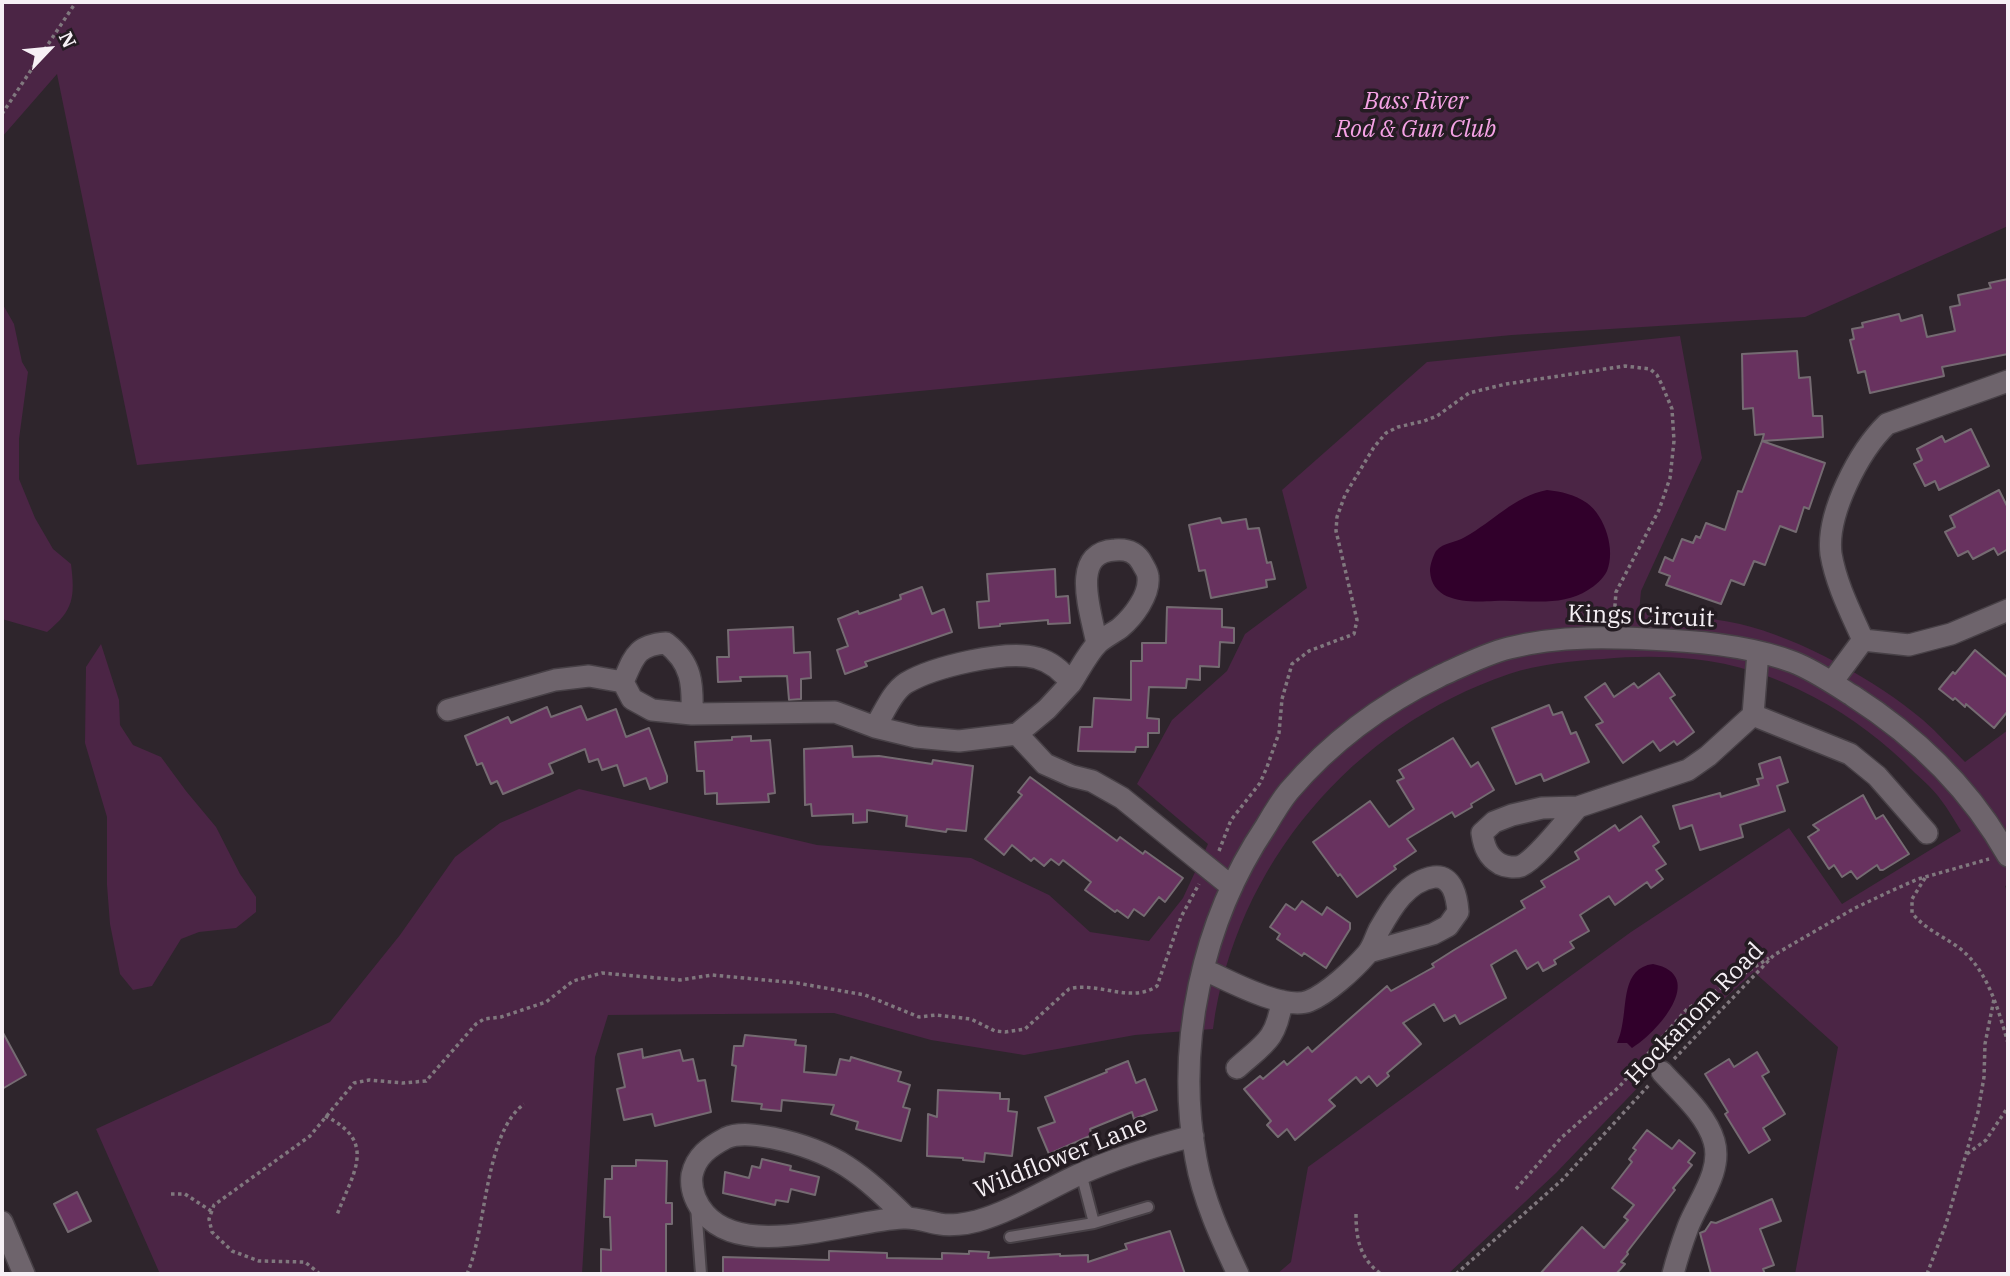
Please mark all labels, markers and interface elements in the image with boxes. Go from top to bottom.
north arrow [14,14,84,84]
text: N [54,28,82,52]
park label: Bass River Rod & Gun Club [1336,88,1496,144]
street label: Kings Circuit [1567,600,1715,634]
street label: Hockanom Road [1620,937,1770,1091]
street label: Wildflower Lane [970,1110,1152,1206]

